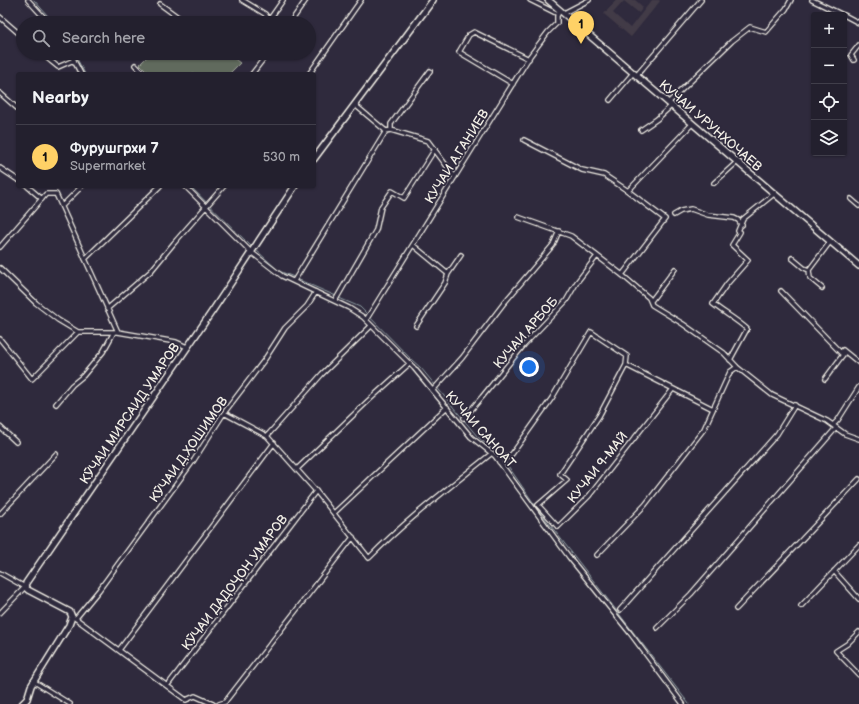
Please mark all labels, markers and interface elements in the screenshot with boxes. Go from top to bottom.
pin: 1 [568,11,594,44]
map controls [811,12,847,156]
button: + [811,12,847,48]
search box [16,16,316,60]
icon: search [30,27,52,49]
text: Search here [62,29,145,48]
button: − [811,48,847,84]
street label: КУЧАИ УРУНХОЧАЕВ [656,77,765,175]
button: locate [811,84,847,120]
text: Nearby [32,88,89,108]
street label: КУЧАИ А.ГАНИЕВ [421,107,492,207]
button: layers [811,120,847,156]
text: Фурушгрхи 7 [70,139,159,158]
text: 1 [42,149,48,165]
text: 530 m [263,149,300,165]
text: Supermarket [70,158,146,174]
street label: КУЧАИ АРБОБ [490,293,561,372]
street label: КӮЧАИ МИРСАИД УМАРОВ [77,340,183,487]
your location [519,357,539,377]
street label: КУЧАИ САНОАТ [442,388,519,472]
street label: КӮЧАИ Д.ҲОШИМОВ [146,394,231,506]
street label: КУЧАИ 9-МАЙ [564,429,631,507]
street label: КӮЧАИ ДАДОҶОН УМАРОВ [179,512,291,654]

